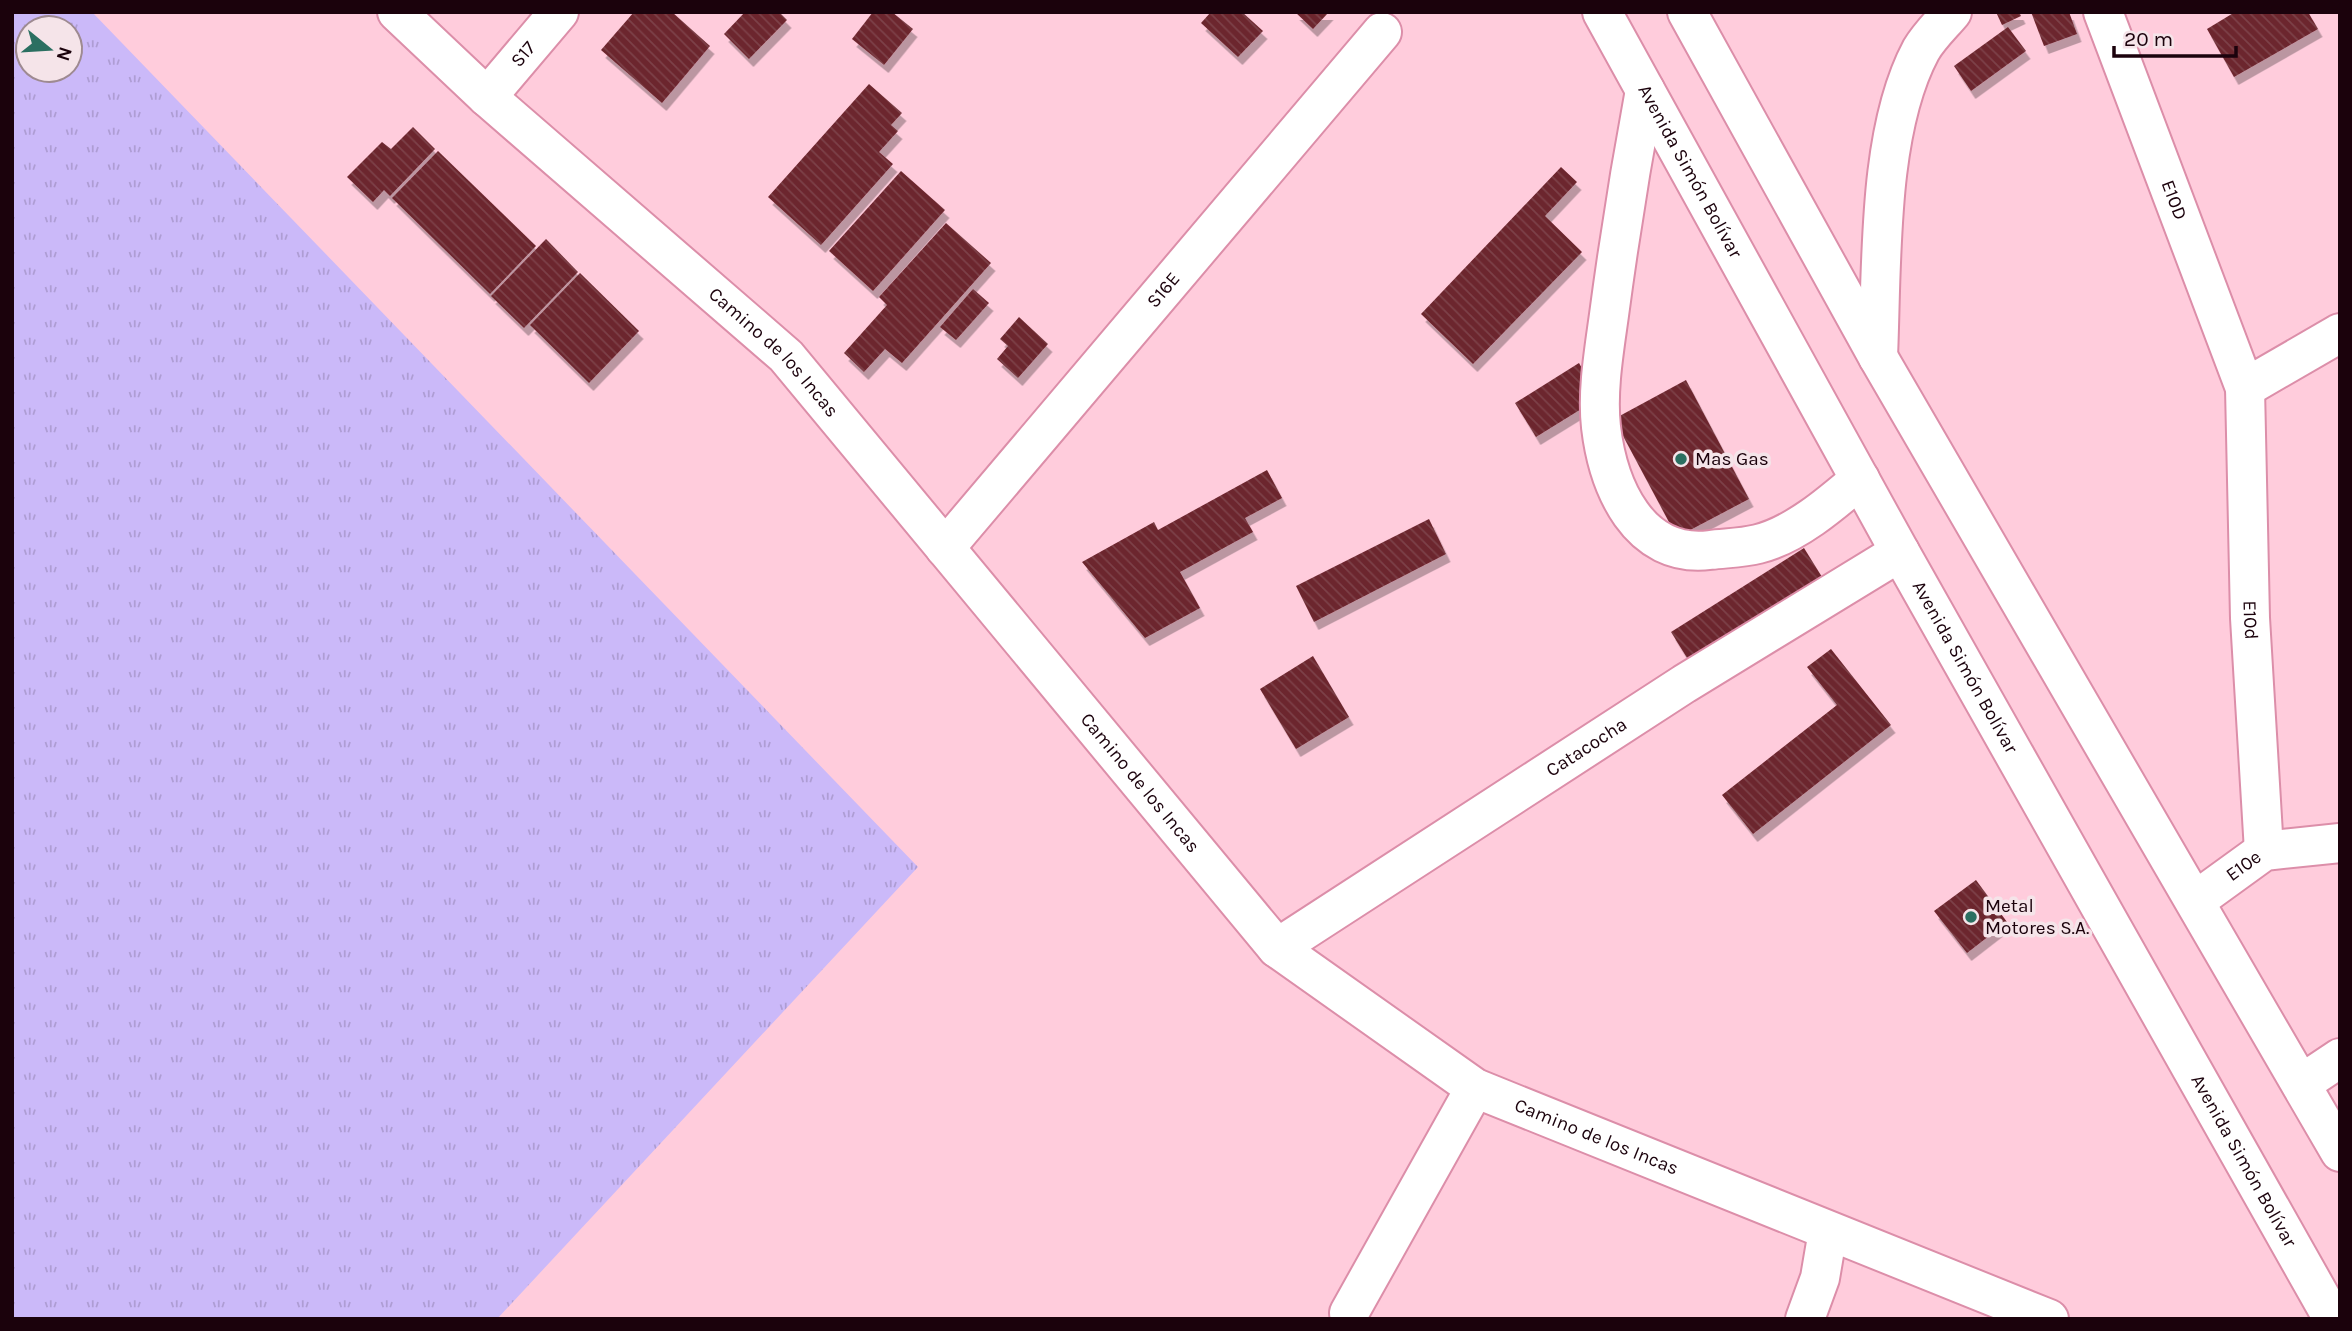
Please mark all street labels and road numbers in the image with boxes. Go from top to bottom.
street label: S17 [506,37,540,72]
street label: Avenida Simón Bolívar [1633,81,1747,262]
street label: E10D [2157,177,2192,223]
street label: S16E [1142,268,1185,312]
street label: Camino de los Incas [704,283,843,422]
street label: Avenida Simón Bolívar [1908,577,2022,757]
street label: E10d [2239,600,2262,640]
street label: Camino de los Incas [1076,709,1204,857]
street label: Catacocha [1542,713,1631,781]
street label: E10e [2222,846,2265,886]
street label: Avenida Simón Bolívar [2186,1071,2301,1251]
street label: Camino de los Incas [1511,1094,1682,1180]

